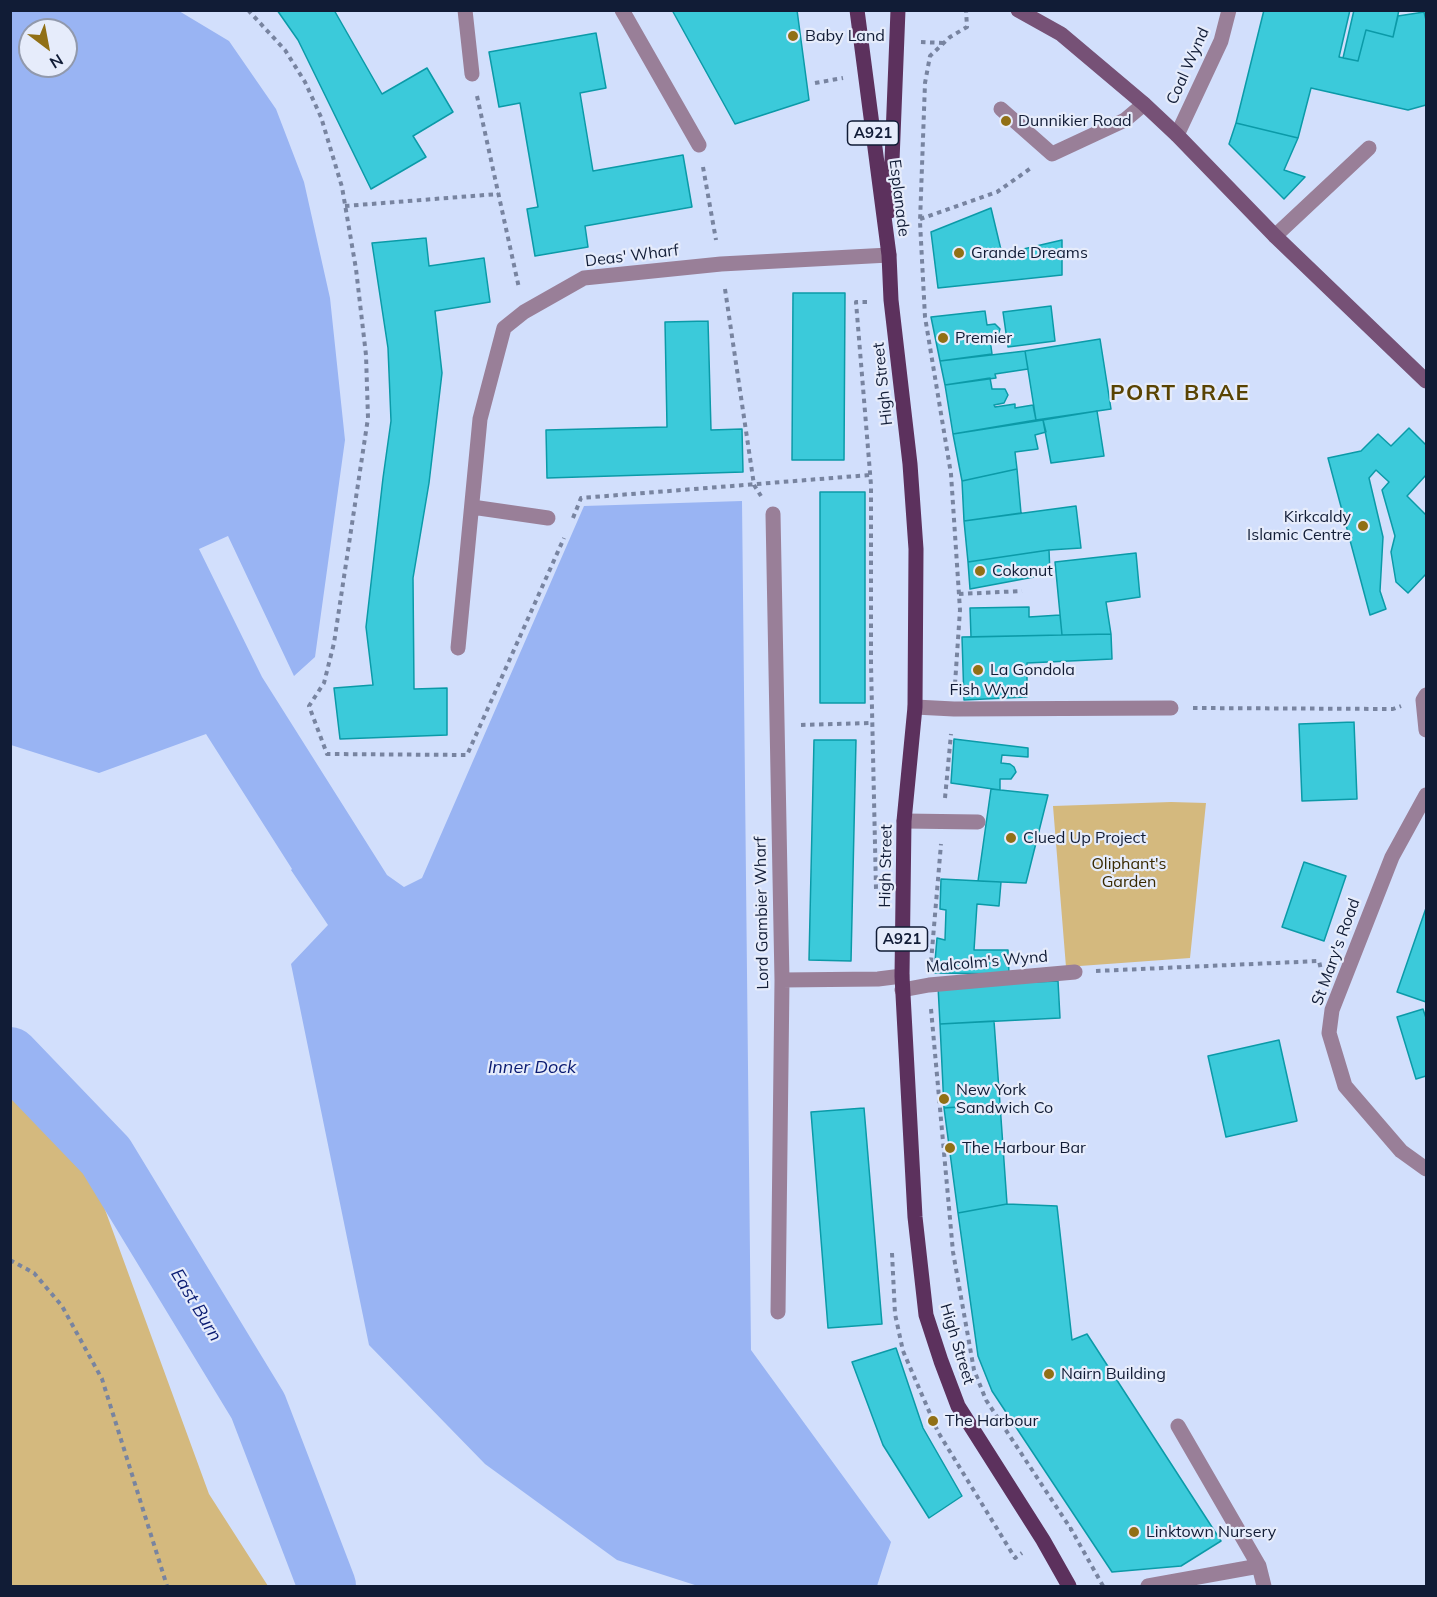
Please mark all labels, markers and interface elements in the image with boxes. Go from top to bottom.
north arrow [18,18,78,78]
street label: Coal Wynd [1163,25,1213,107]
place label: Baby Land [805,26,885,46]
marker: Baby Land [786,29,800,43]
text: N [46,50,67,73]
place label: Dunnikier Road [1018,111,1132,131]
marker: Dunnikier Road [999,114,1013,128]
road number: A921 [848,121,898,145]
street label: Esplanade [885,158,913,238]
street label: Deas' Wharf [584,241,680,271]
place label: Grande Dreams [971,243,1088,263]
marker: Grande Dreams [952,246,966,260]
place label: Premier [955,328,1012,348]
marker: Premier [936,331,950,345]
street label: High Street [869,341,897,427]
district label: PORT BRAE [1110,380,1250,406]
place label: Kirkcaldy Islamic Centre [1247,507,1351,545]
marker: Kirkcaldy Islamic Centre [1356,519,1370,533]
place label: Cokonut [992,561,1053,581]
marker: Cokonut [973,564,987,578]
place label: La Gondola [990,660,1075,680]
marker: La Gondola [971,663,985,677]
street label: Fish Wynd [949,680,1029,700]
street label: High Street [876,824,896,908]
place label: Clued Up Project [1023,828,1146,848]
marker: Clued Up Project [1004,831,1018,845]
street label: Lord Gambier Wharf [751,836,773,990]
park label: Oliphant's Garden [1092,854,1166,892]
street label: St Mary's Road [1308,896,1364,1008]
road number: A921 [876,927,928,951]
street label: Malcolm's Wynd [925,947,1049,977]
water label: Inner Dock [488,1057,576,1079]
place label: New York Sandwich Co [956,1080,1053,1118]
marker: New York Sandwich Co [937,1092,951,1106]
place label: The Harbour Bar [962,1138,1086,1158]
marker: The Harbour Bar [943,1141,957,1155]
water label: East Burn [166,1265,226,1345]
street label: High Street [936,1301,978,1387]
place label: Nairn Building [1061,1364,1166,1384]
marker: Nairn Building [1042,1367,1056,1381]
place label: The Harbour [945,1411,1038,1431]
marker: The Harbour [926,1414,940,1428]
place label: Linktown Nursery [1146,1522,1276,1542]
marker: Linktown Nursery [1127,1525,1141,1539]

